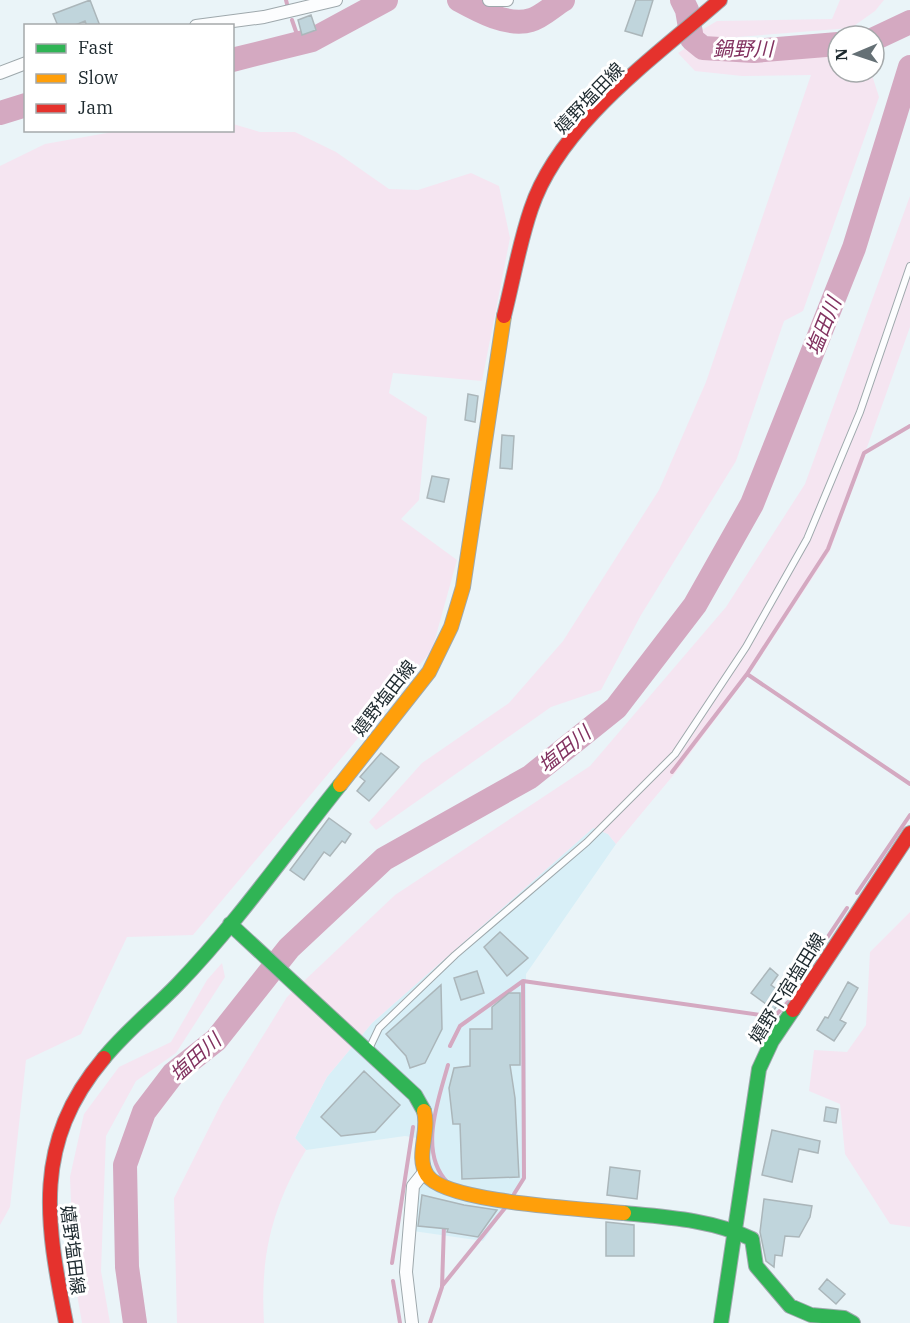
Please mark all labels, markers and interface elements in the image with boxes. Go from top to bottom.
legend [24,24,234,132]
north arrow [826,24,886,84]
water label: 鍋野川 [713,35,775,62]
text: Fast [78,36,113,59]
text: N [831,48,851,61]
street label: 嬉野塩田線 [549,58,629,138]
text: Slow [78,66,118,89]
text: Jam [78,96,113,119]
water label: 塩田川 [799,291,848,359]
street label: 嬉野塩田線 [347,655,421,741]
water label: 塩田川 [532,718,597,778]
street label: 嬉野下宿塩田線 [744,928,830,1048]
water label: 塩田川 [164,1026,228,1087]
street label: 嬉野塩田線 [56,1204,90,1296]

